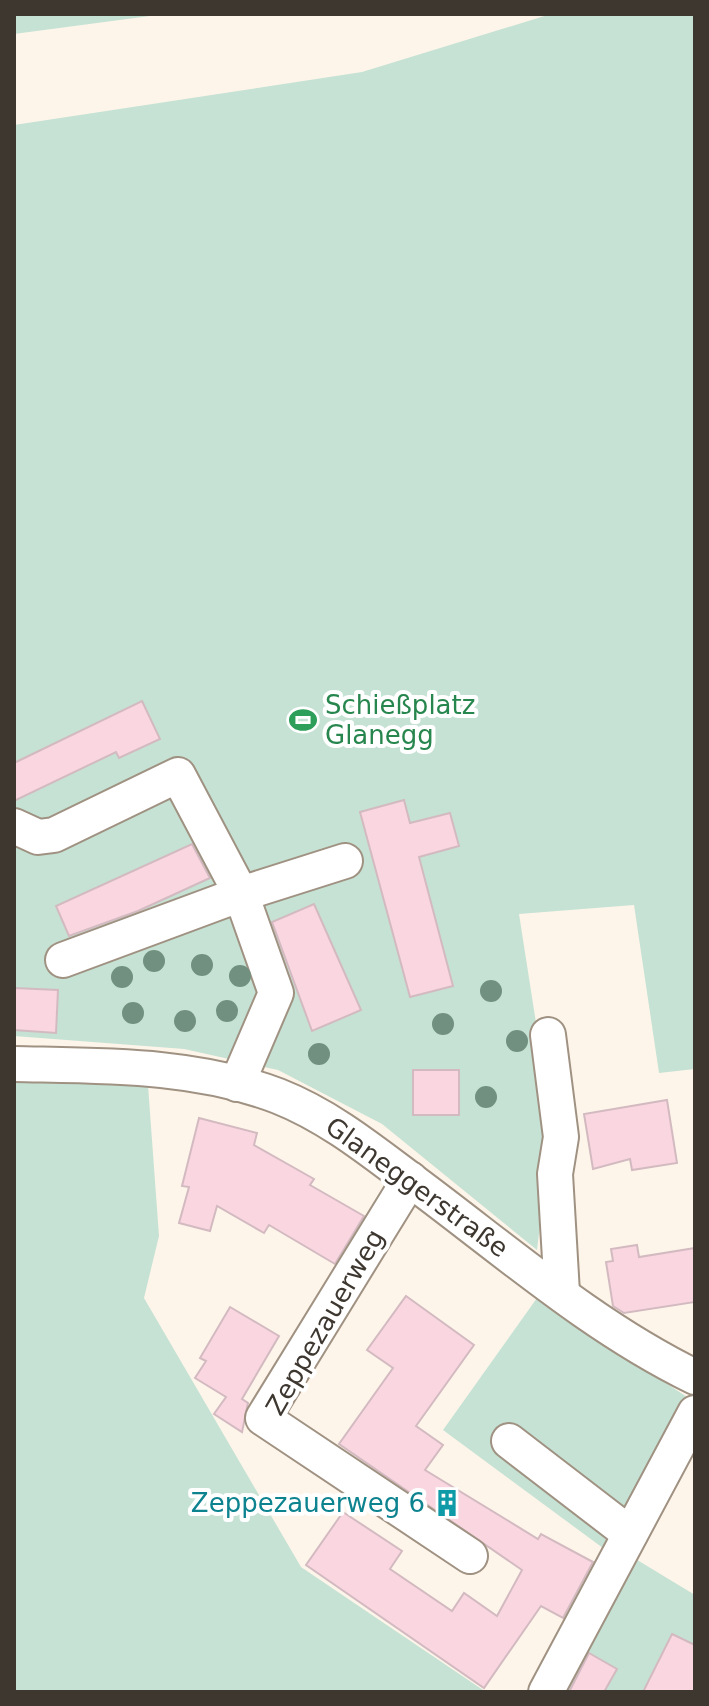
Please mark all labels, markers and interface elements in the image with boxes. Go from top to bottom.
place label: Schießplatz Glanegg [325,690,475,750]
sports icon: Schießplatz Glanegg [288,705,318,735]
street label: Glaneggerstraße [320,1111,514,1263]
street label: Zeppezauerweg [260,1224,390,1420]
place label: Zeppezauerweg 6 [191,1488,425,1518]
building icon: Zeppezauerweg 6 [432,1488,462,1518]

